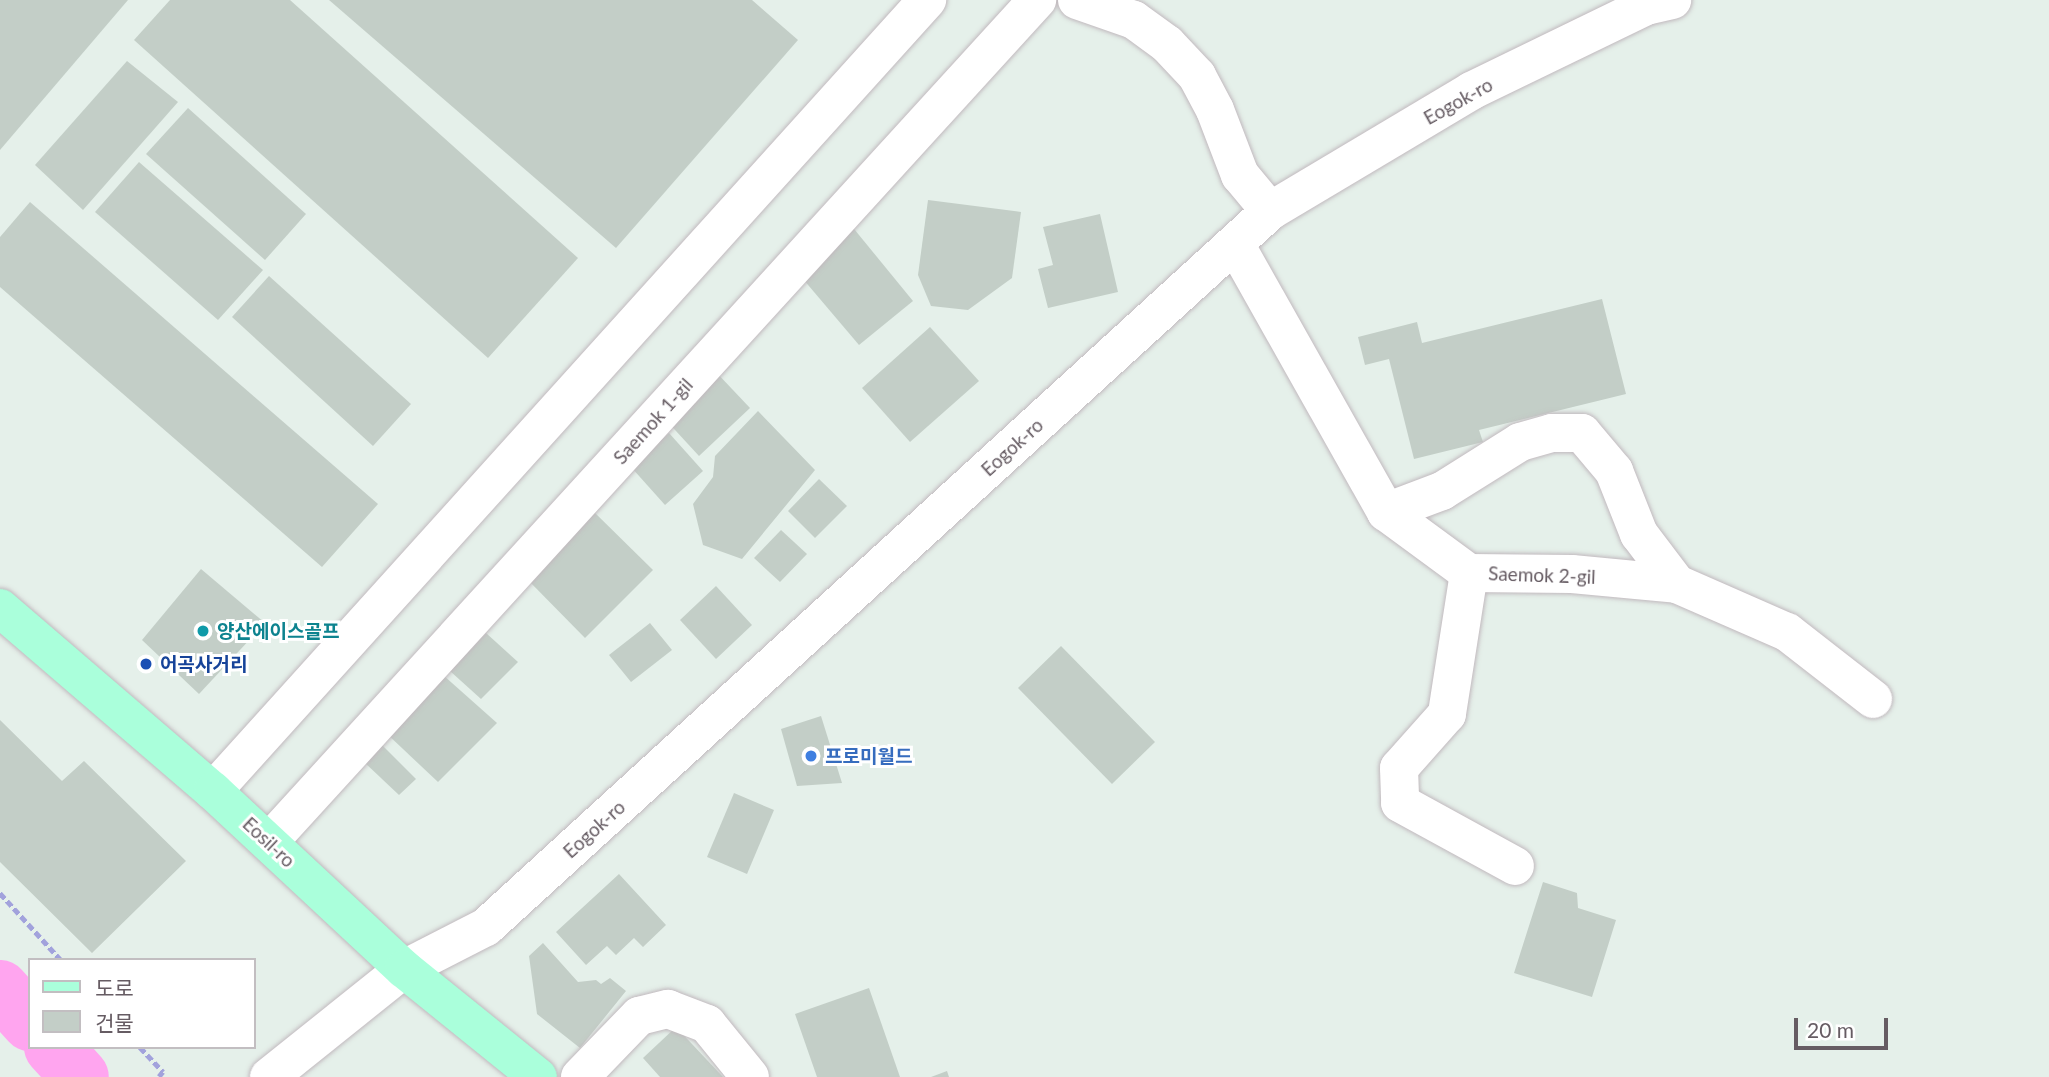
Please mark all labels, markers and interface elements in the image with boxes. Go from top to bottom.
street label: Eogok-ro [1420,73,1496,129]
street label: Saemok 1-gil [609,373,697,469]
street label: Eogok-ro [976,413,1048,481]
street label: Saemok 2-gil [1488,562,1596,588]
place label: 양산에이스골프 [217,620,339,642]
marker: 양산에이스골프 [195,623,211,639]
place label: 어곡사거리 [160,653,247,675]
marker: 어곡사거리 [138,656,154,672]
place label: 프로미월드 [825,745,912,767]
marker: 프로미월드 [803,748,819,764]
street label: Eogok-ro [558,795,630,863]
street label: Eosil-ro [238,812,300,872]
legend [28,958,256,1049]
text: 도로 [95,975,134,1000]
scale bar [1797,1004,1892,1048]
text: 건물 [95,1010,134,1035]
text: 20 m [1807,1017,1854,1042]

